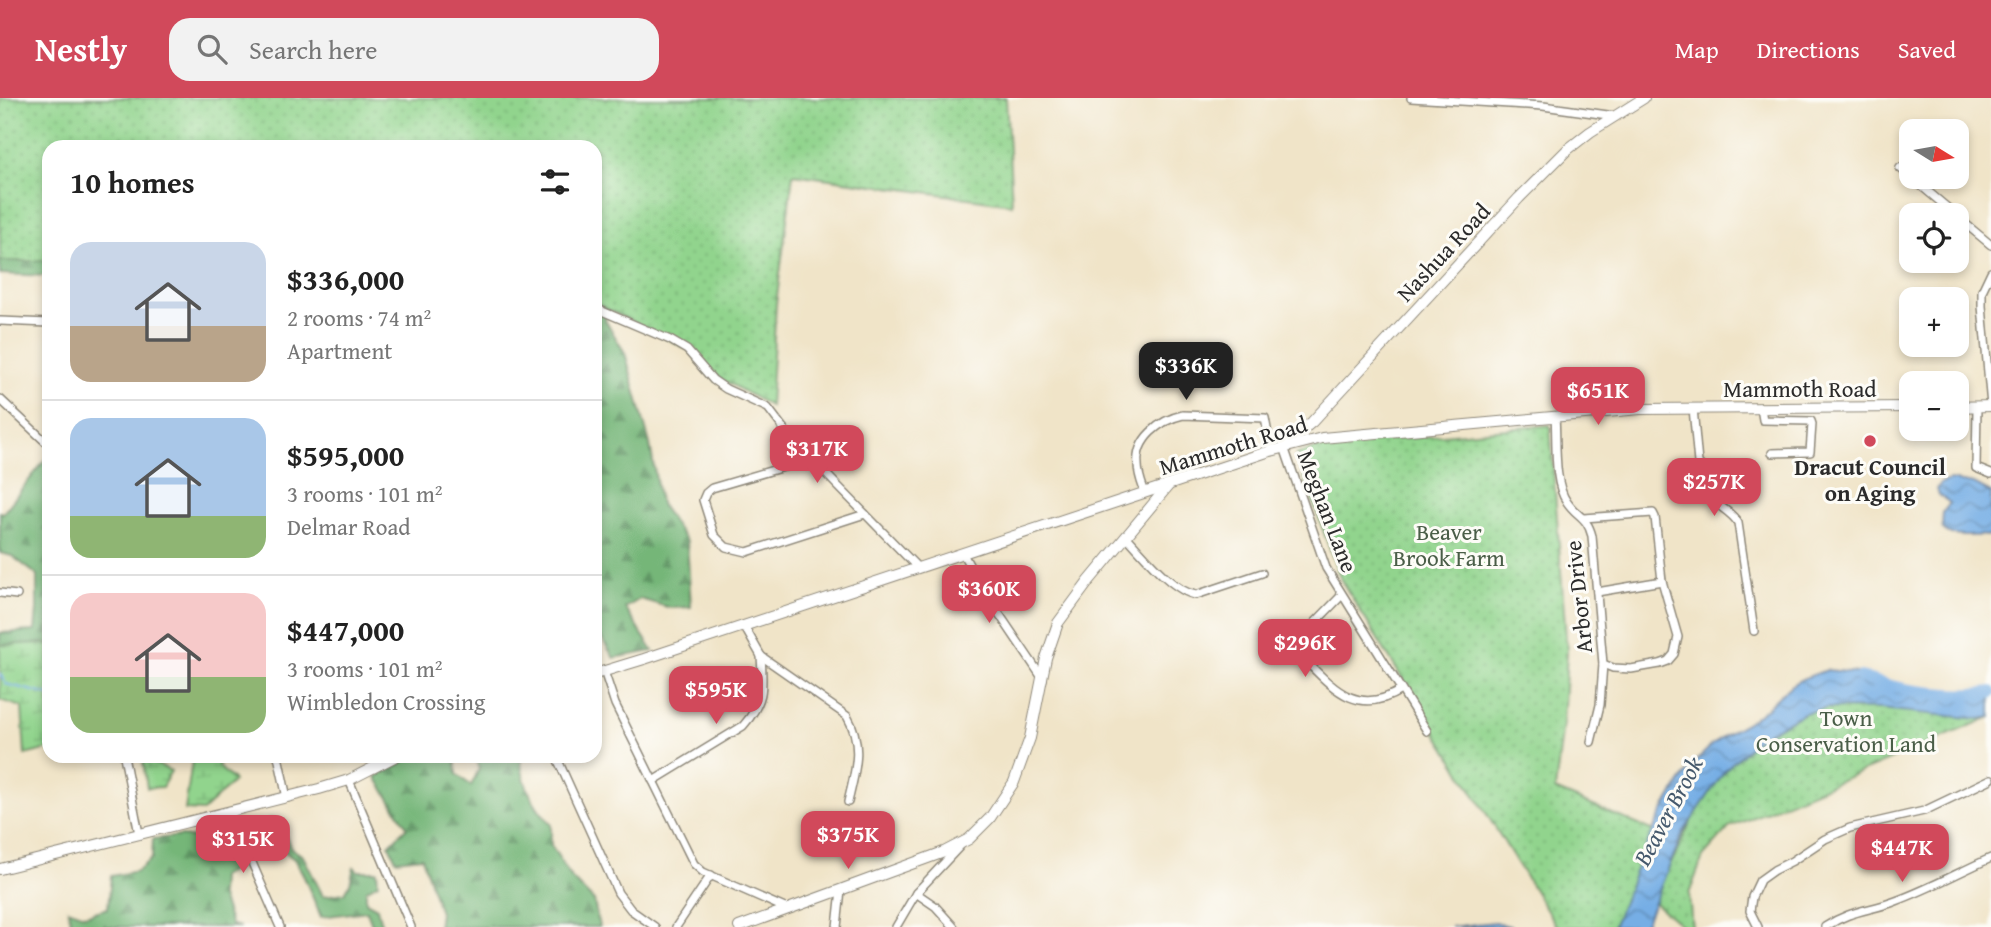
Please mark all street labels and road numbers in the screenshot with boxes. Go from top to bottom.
street label: Nashua Road [1388,195,1498,309]
street label: Mammoth Road [1723,372,1877,405]
street label: Mammoth Road [1155,407,1312,483]
street label: Meghan Lane [1290,445,1366,577]
street label: Arbor Drive [1556,539,1600,655]

